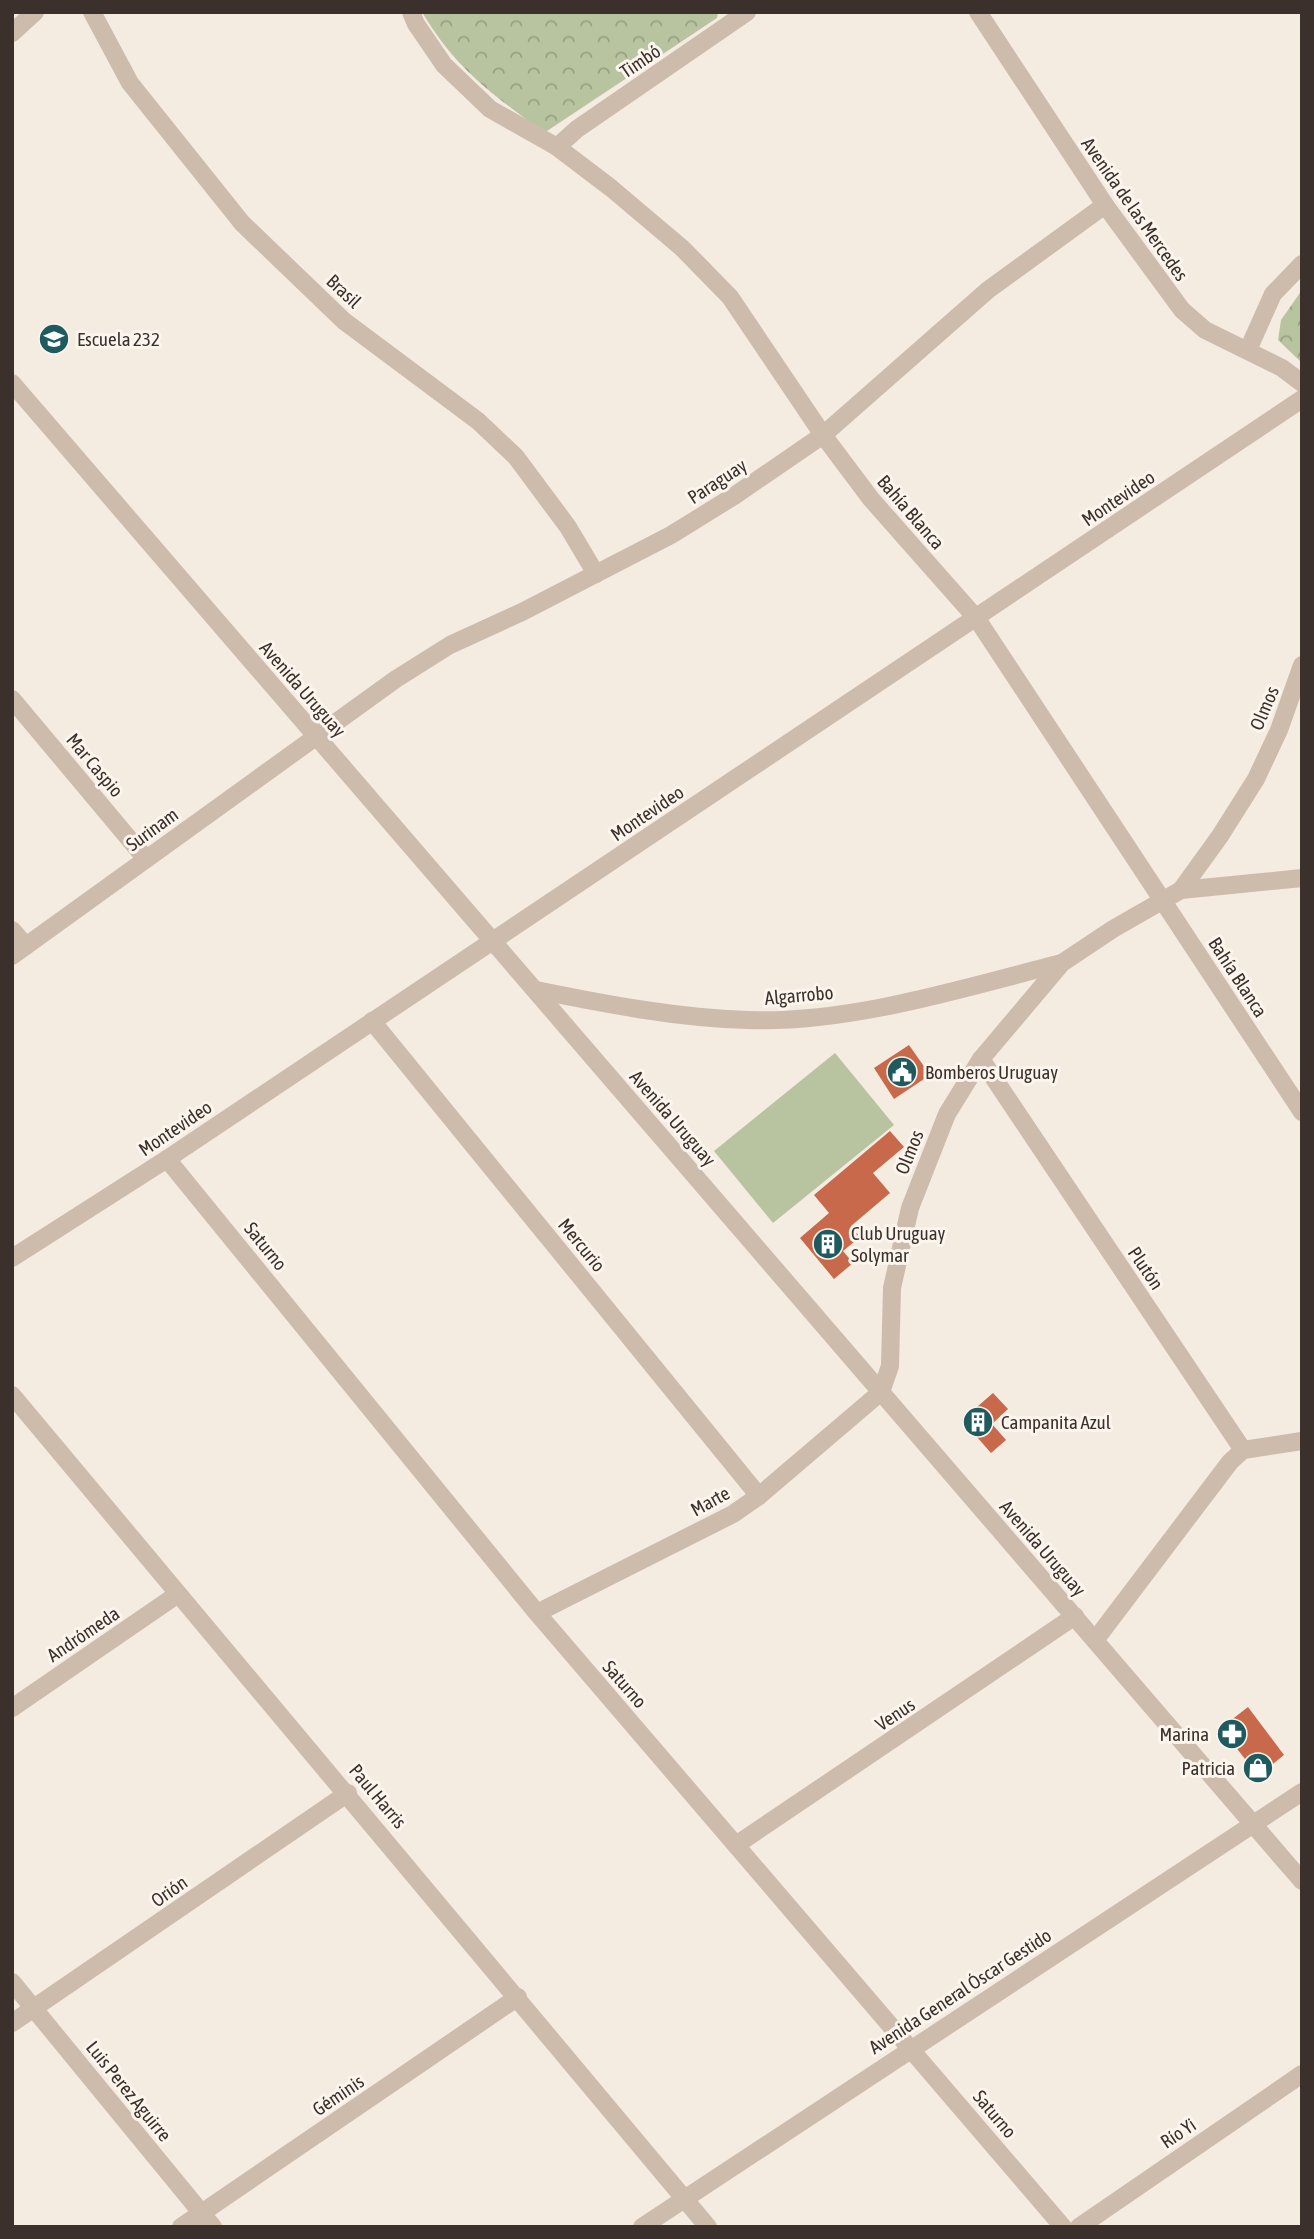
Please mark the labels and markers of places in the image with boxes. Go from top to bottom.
school or university icon: Escuela 232 [37,322,71,356]
place label: Escuela 232 [77,328,160,350]
public building icon: Bomberos Uruguay [885,1055,919,1089]
place label: Bomberos Uruguay [925,1061,1058,1083]
place label: Club Uruguay Solymar [851,1222,946,1266]
building icon: Club Uruguay Solymar [811,1227,845,1261]
building icon: Campanita Azul [961,1405,995,1439]
place label: Campanita Azul [1001,1411,1111,1433]
pharmacy icon: Marina [1215,1717,1249,1751]
place label: Marina [1159,1723,1209,1745]
shop icon: Patricia [1241,1751,1275,1785]
place label: Patricia [1182,1757,1235,1779]

